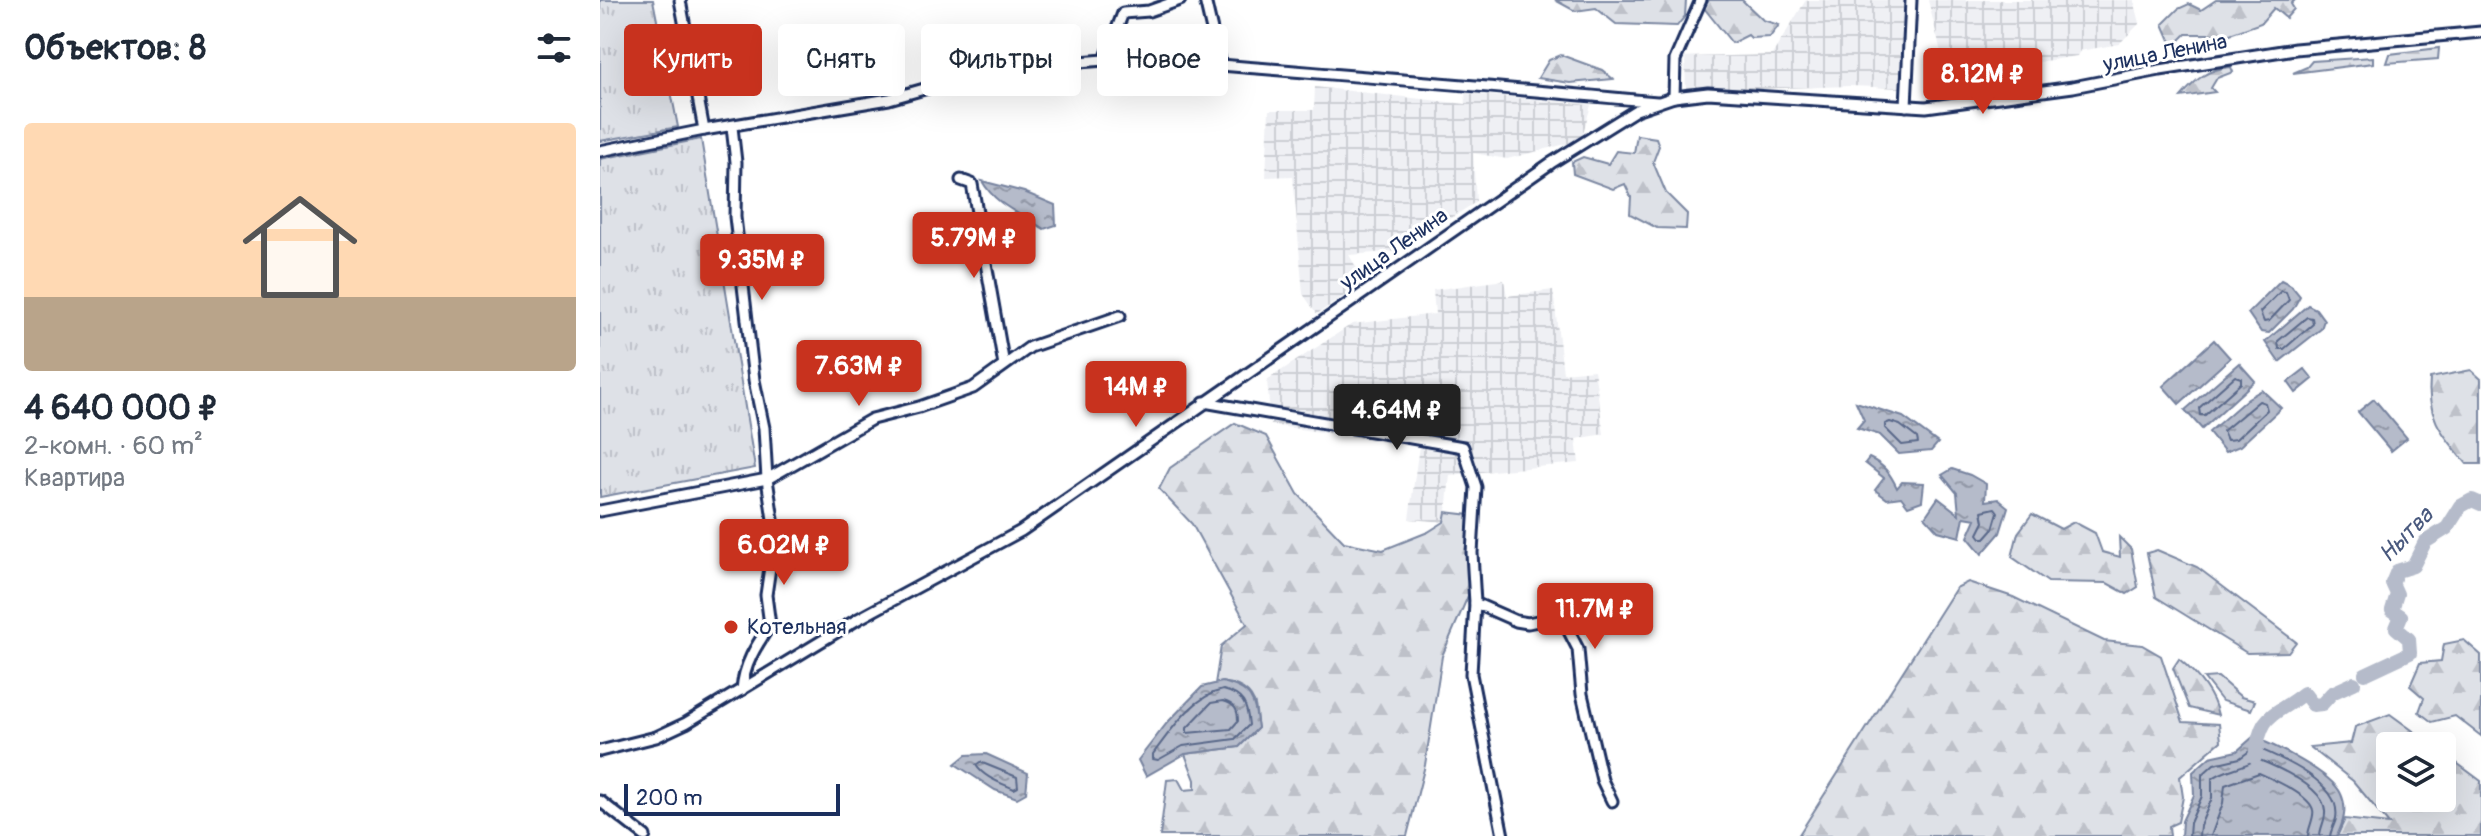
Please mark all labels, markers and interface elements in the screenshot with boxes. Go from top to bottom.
chip: Купить [624,24,762,96]
chip: Снять [778,24,905,96]
chip: Фильтры [921,24,1081,96]
chip: Новое [1097,24,1228,96]
icon: filters [532,26,576,70]
text: Объектов: 8 [24,27,206,70]
street label: улица Ленина [2100,27,2229,79]
pin: 8.12M ₽ [1909,48,2057,116]
text: 8.12M ₽ [1941,58,2025,90]
icon: home [228,175,372,319]
street label: улица Ленина [1334,202,1453,297]
pin: 5.79M ₽ [900,212,1048,280]
text: 5.79M ₽ [931,222,1017,254]
pin: 9.35M ₽ [688,234,836,302]
text: 9.35M ₽ [718,244,806,276]
pin: 7.63M ₽ [785,340,933,408]
text: 7.63M ₽ [814,350,904,382]
pin: 14M ₽ [1080,361,1192,429]
text: 14M ₽ [1103,371,1169,403]
pin: 4.64M ₽ [1323,384,1471,452]
text: 4 640 000 ₽ [24,387,219,430]
text: 4.64M ₽ [1352,394,1442,426]
text: 2-комн. · 60 m² [24,430,203,462]
text: Квартира [24,462,125,494]
water label: Нытва [2373,500,2440,569]
pin: 6.02M ₽ [710,519,858,587]
text: 6.02M ₽ [737,529,831,561]
pin: 11.7M ₽ [1521,583,1669,651]
text: 11.7M ₽ [1555,593,1635,625]
place label: Котельная [747,613,847,641]
marker: Котельная [722,618,740,636]
map controls [2376,732,2456,812]
button: layers [2376,732,2456,812]
scale bar [624,780,840,816]
text: 200 m [636,784,703,812]

